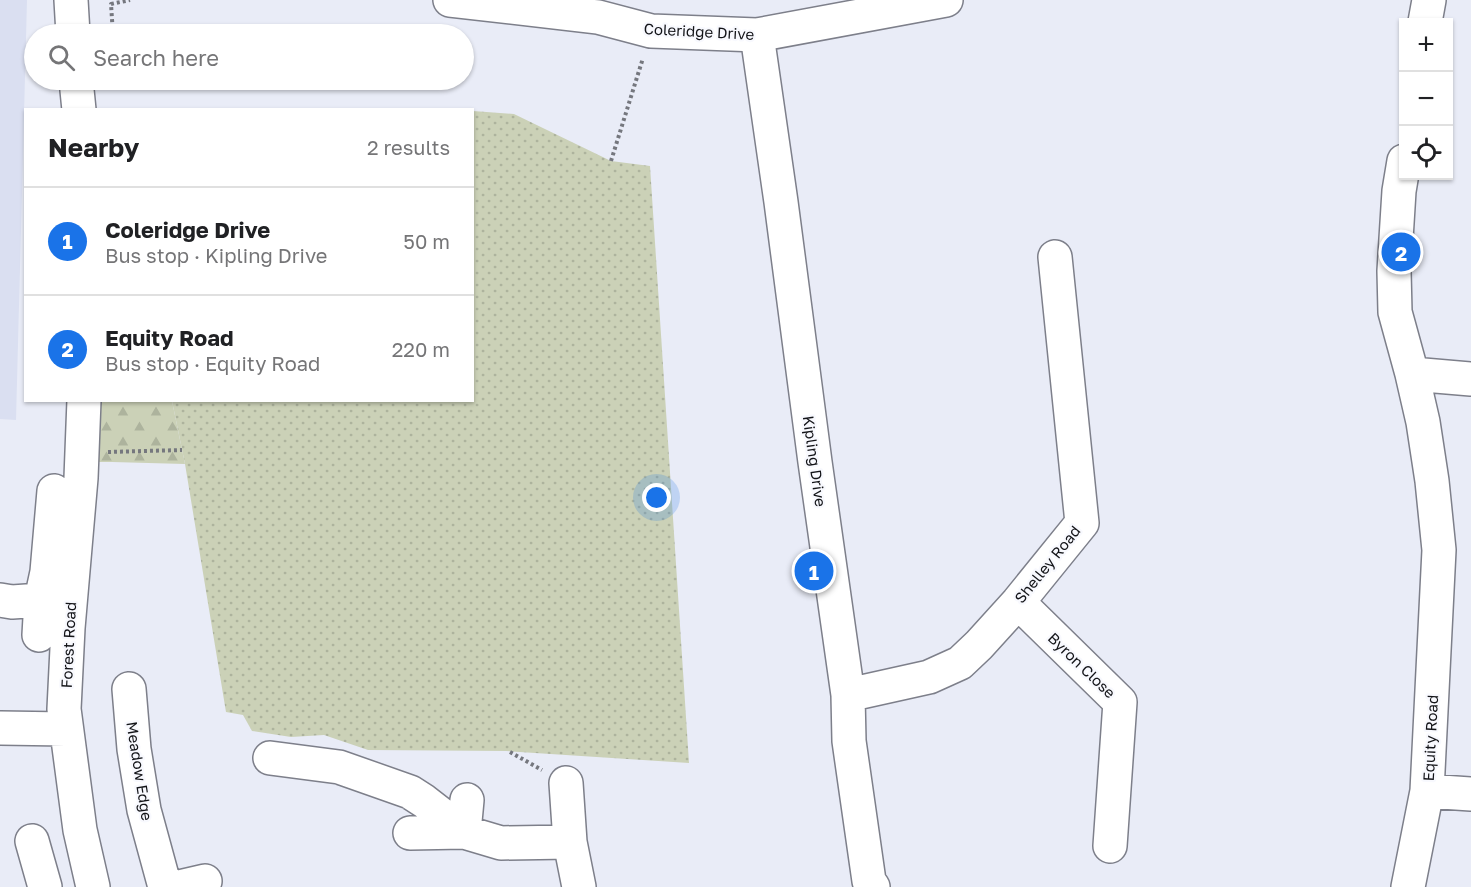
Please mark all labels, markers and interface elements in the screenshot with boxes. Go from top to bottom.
map controls [1399,18,1453,180]
button: + [1399,18,1453,72]
street label: Coleridge Drive [643,19,755,43]
search box [24,24,474,90]
icon: search [45,41,78,74]
text: Search here [93,44,219,71]
button: − [1399,72,1453,126]
button: locate [1399,126,1453,180]
text: Nearby [48,132,139,163]
text: 2 results [367,135,450,159]
text: Coleridge Drive [105,216,270,243]
text: 1 [62,229,73,253]
text: 50 m [403,229,450,253]
pin: 2 [1382,230,1420,274]
text: Bus stop · Kipling Drive [105,243,327,267]
text: Equity Road [105,324,233,351]
text: 2 [61,337,74,361]
text: 220 m [392,337,450,361]
text: Bus stop · Equity Road [105,351,320,375]
street label: Kipling Drive [800,414,830,508]
your location [642,483,671,512]
street label: Shelley Road [1010,522,1084,606]
pin: 1 [794,548,834,594]
street label: Forest Road [57,601,79,689]
street label: Byron Close [1045,628,1120,702]
street label: Equity Road [1419,694,1441,782]
street label: Meadow Edge [123,720,157,822]

